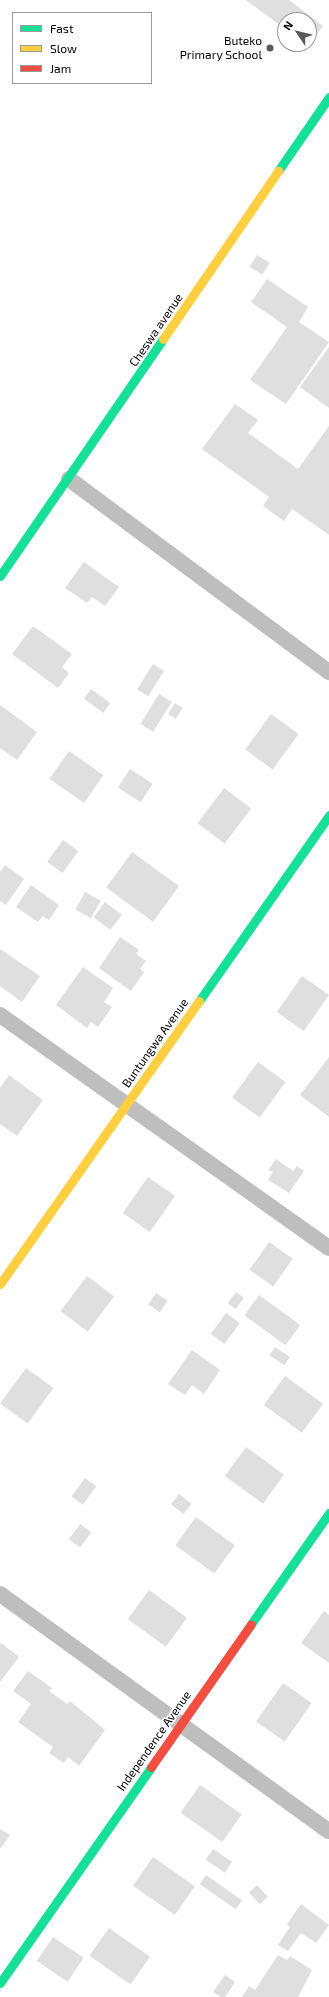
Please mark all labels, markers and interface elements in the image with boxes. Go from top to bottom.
legend [12,12,152,84]
north arrow [277,12,317,52]
text: N [280,18,295,32]
text: Fast [50,21,73,35]
place label: Buteko Primary School [179,34,262,62]
text: Slow [50,41,77,55]
marker: Buteko Primary School [265,43,275,53]
text: Jam [50,61,71,75]
street label: Cheswa avenue [126,291,186,369]
street label: Buntungwa Avenue [119,996,191,1090]
street label: Independence Avenue [114,1688,194,1794]

